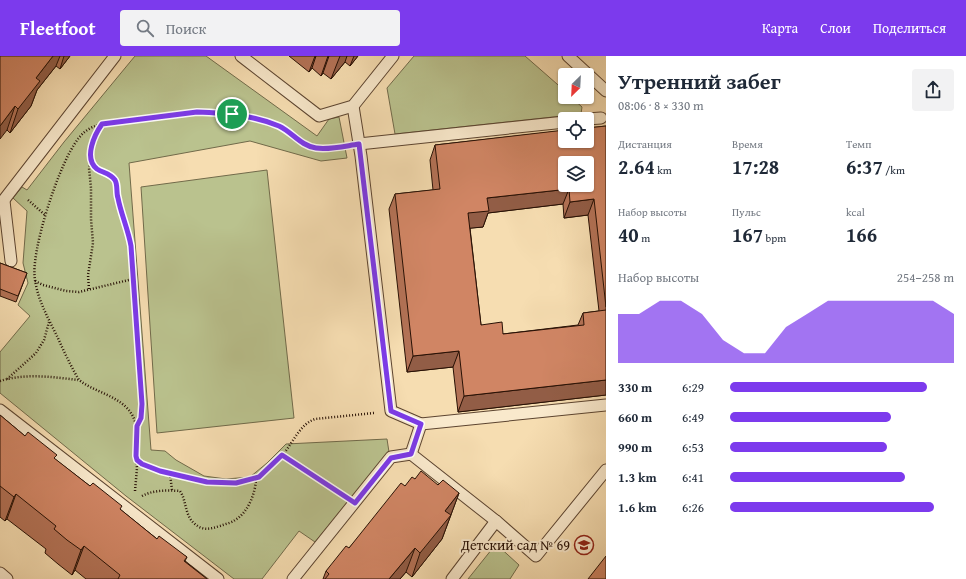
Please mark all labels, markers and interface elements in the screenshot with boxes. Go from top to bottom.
search box [120,10,400,46]
text: Fleetfoot [20,14,96,42]
icon: search [134,17,156,39]
text: Поиск [166,18,206,39]
text: Карта [762,18,798,38]
text: Слои [820,18,851,38]
text: Поделиться [873,18,946,38]
text: Утренний забег [618,65,781,97]
north arrow [558,68,594,104]
map controls [558,68,594,192]
button: share [912,69,954,111]
text: 08:06 · 8 × 330 m [618,96,704,115]
pin [215,97,249,131]
icon: arrive [221,103,243,125]
button: locate [558,112,594,148]
text: Дистанция [618,136,672,152]
text: Время [732,136,763,152]
text: Темп [846,136,871,152]
text: 2.64 [618,152,655,181]
text: 17:28 [732,152,779,181]
text: 6:37 [846,152,883,181]
button: layers [558,156,594,192]
text: km [655,162,672,178]
text: /km [883,162,905,178]
text: Набор высоты [618,204,687,220]
text: Пульс [732,204,761,220]
text: kcal [846,204,865,220]
text: 40 [618,220,639,249]
text: 167 [732,220,763,249]
text: 166 [846,220,877,249]
text: m [639,230,650,246]
text: bpm [763,230,786,246]
text: Набор высоты [618,268,699,287]
text: 254–258 m [897,268,954,287]
text: 330 m [618,378,652,397]
text: 6:29 [682,378,704,397]
text: 660 m [618,408,652,427]
text: 6:49 [682,408,704,427]
text: 990 m [618,438,652,457]
text: 6:53 [682,438,704,457]
text: 1.3 km [618,468,657,487]
text: 6:41 [682,468,704,487]
text: 1.6 km [618,498,657,517]
text: 6:26 [682,498,704,517]
school or university icon: Детский сад № 69 [573,534,595,556]
place label: Детский сад № 69 [460,535,570,555]

